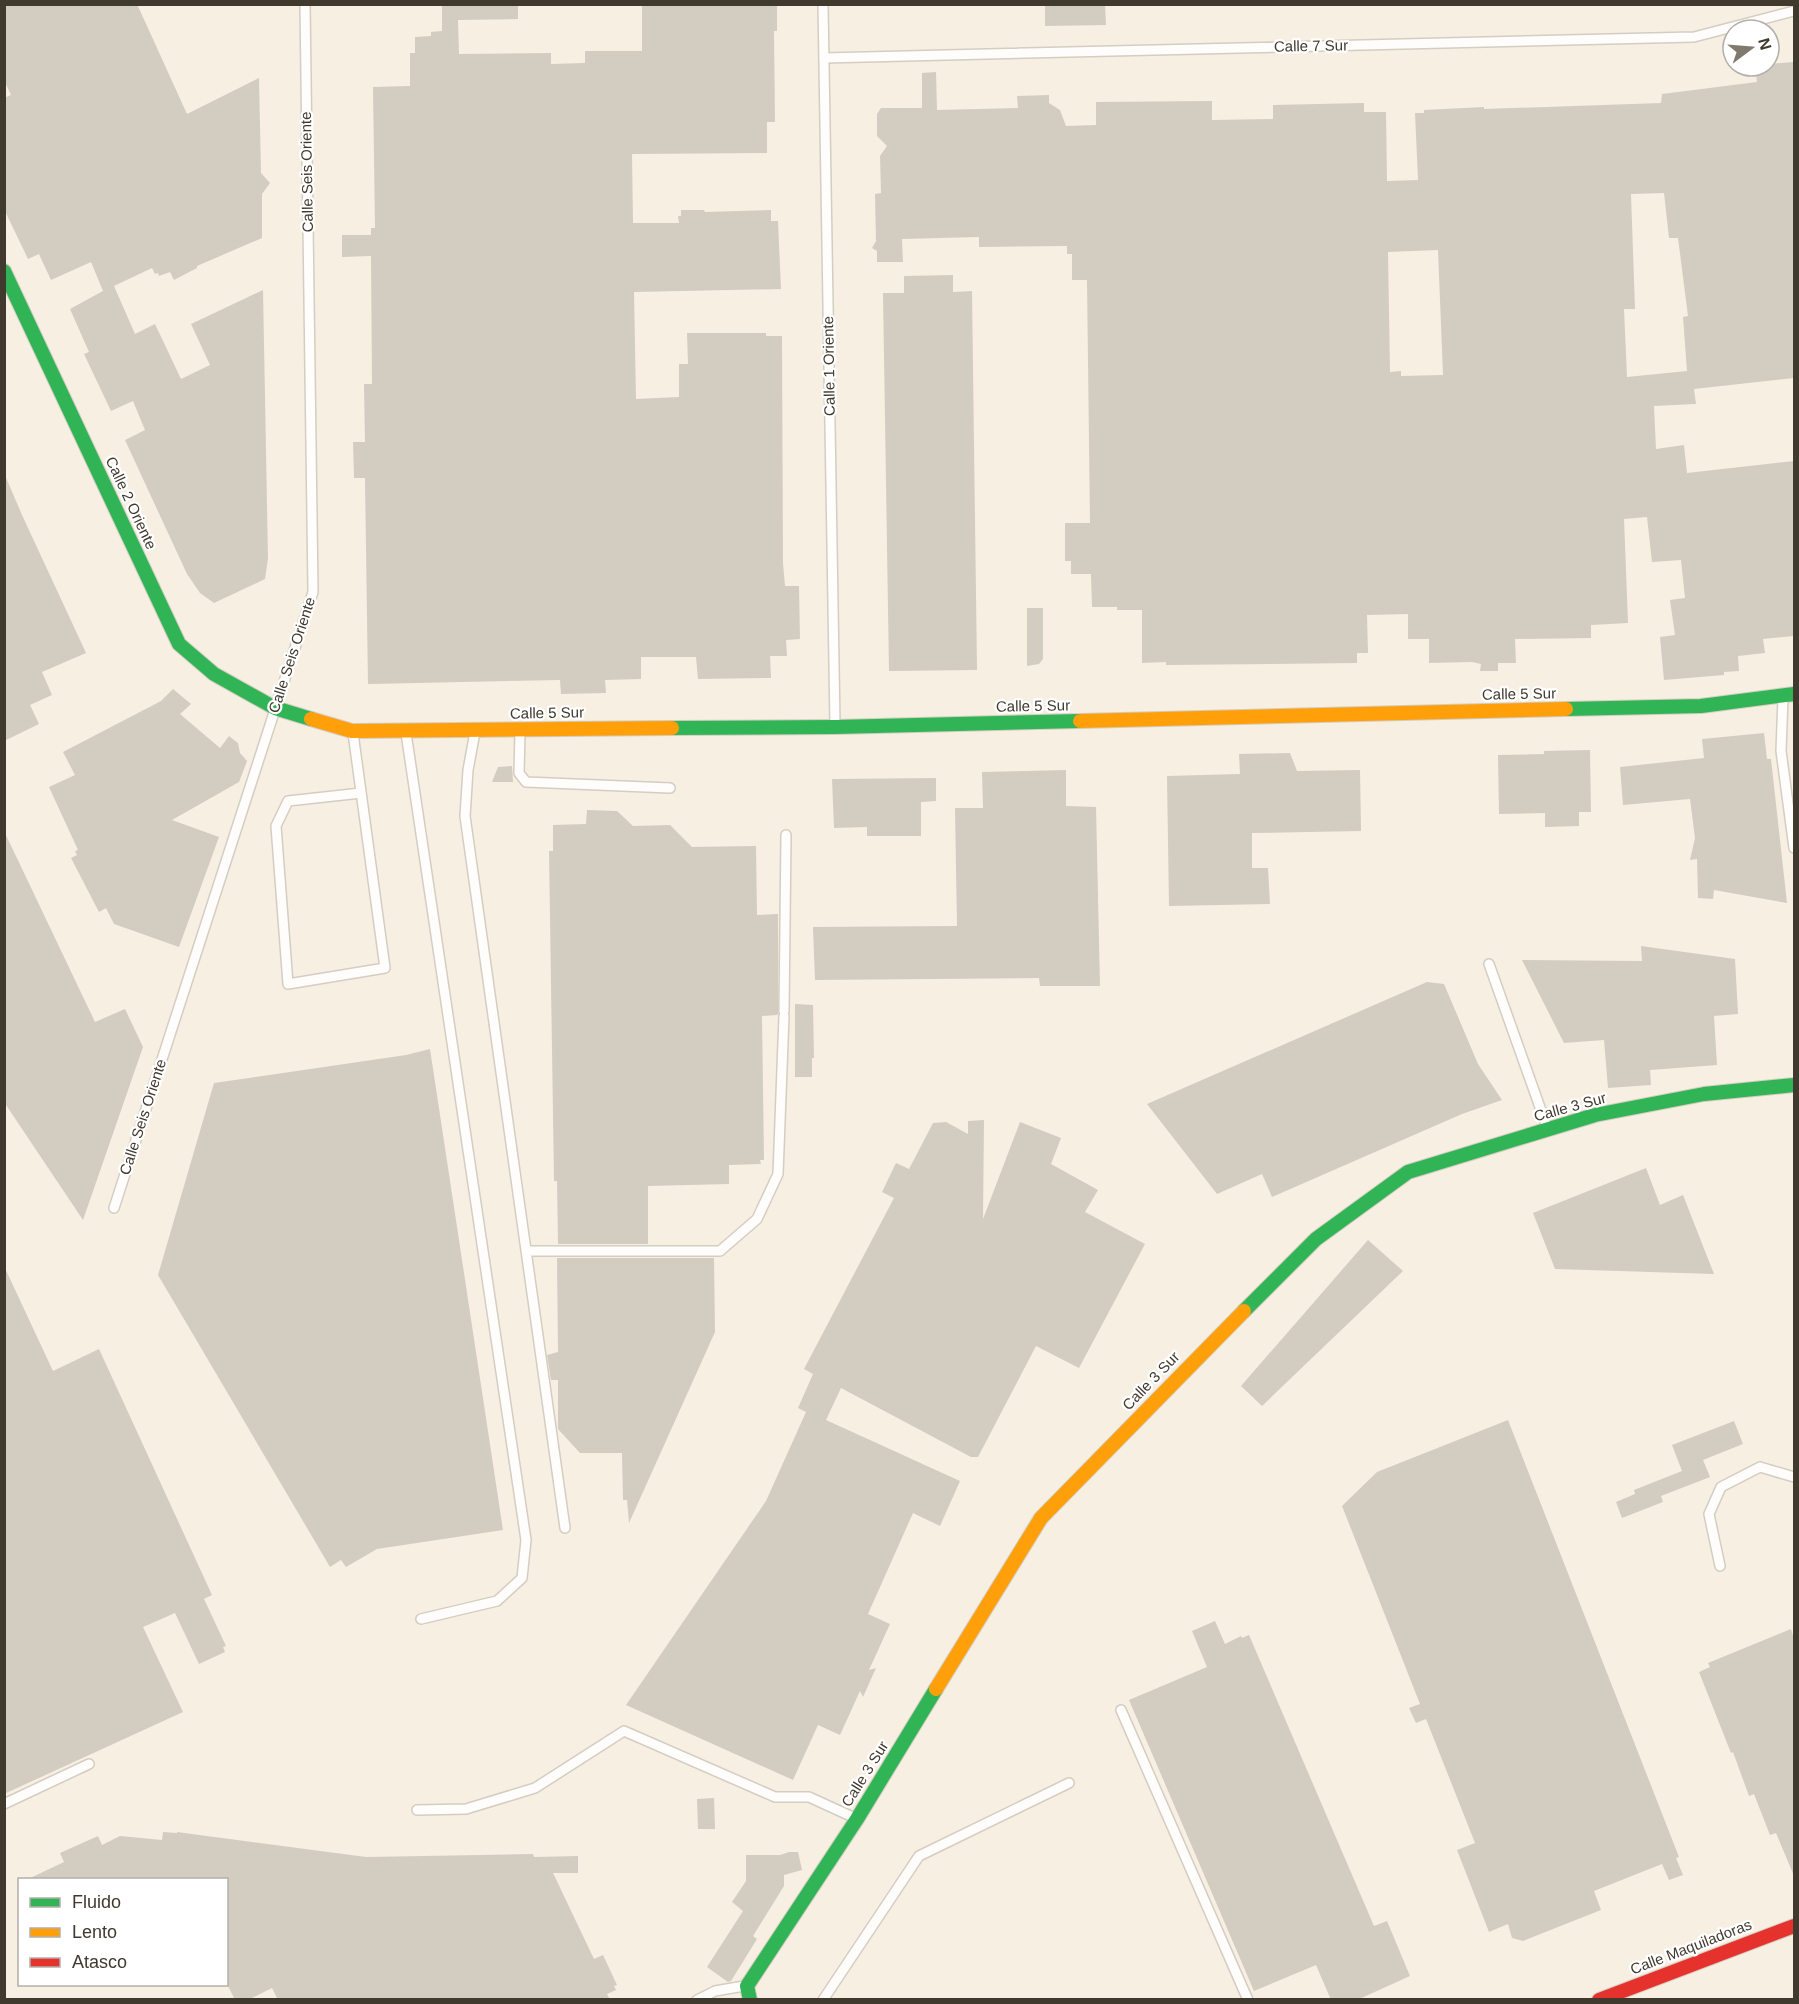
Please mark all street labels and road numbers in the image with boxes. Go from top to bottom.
street label: Calle 7 Sur [1274,36,1348,55]
street label: Calle Seis Oriente [297,111,316,233]
street label: Calle 1 Oriente [819,316,838,416]
street label: Calle 2 Oriente [103,454,160,552]
street label: Calle Seis Oriente [265,595,318,715]
street label: Calle 5 Sur [1482,684,1556,703]
street label: Calle 5 Sur [996,696,1070,715]
street label: Calle 5 Sur [510,703,584,722]
street label: Calle Seis Oriente [116,1057,169,1177]
street label: Calle 3 Sur [1532,1089,1608,1124]
street label: Calle 3 Sur [1119,1348,1183,1413]
street label: Calle 3 Sur [838,1738,891,1810]
street label: Calle Maquiladoras [1628,1916,1754,1977]

